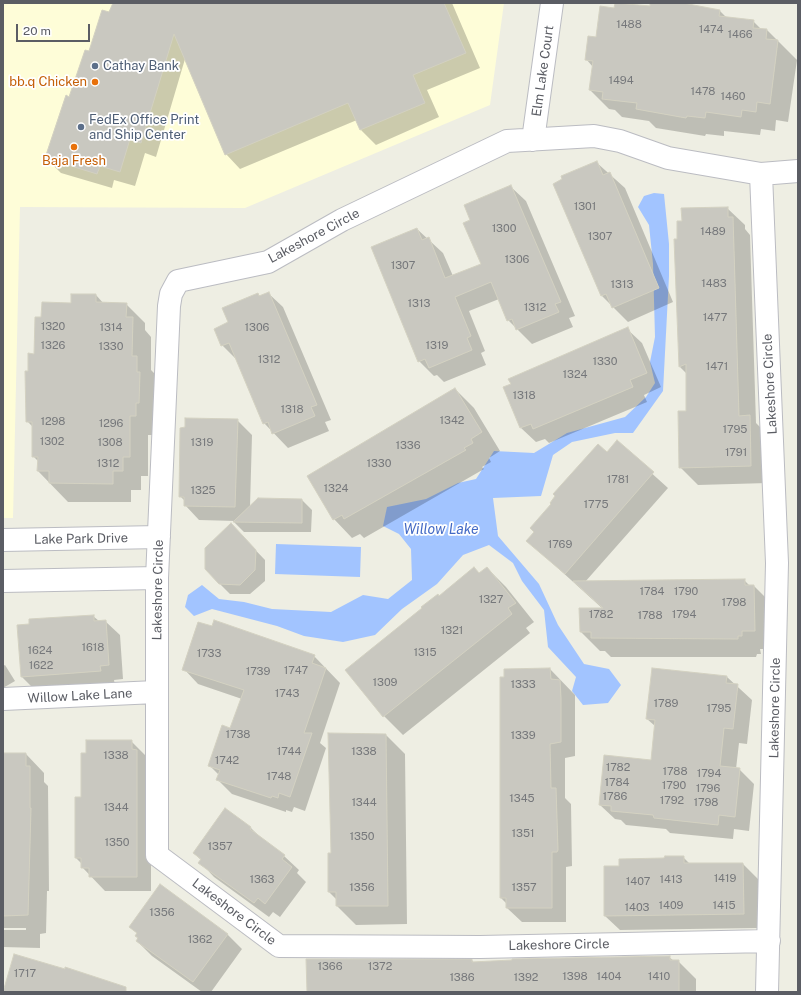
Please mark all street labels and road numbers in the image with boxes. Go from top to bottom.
street label: Elm Lake Court [529,24,557,118]
street label: Lakeshore Circle [266,205,362,267]
street label: Lakeshore Circle [760,333,780,435]
street label: Lake Park Drive [34,530,128,548]
street label: Lakeshore Circle [149,539,167,641]
street label: Lakeshore Circle [766,657,784,759]
street label: Willow Lake Lane [27,685,133,707]
street label: Lakeshore Circle [189,875,279,949]
street label: Lakeshore Circle [508,936,610,954]

